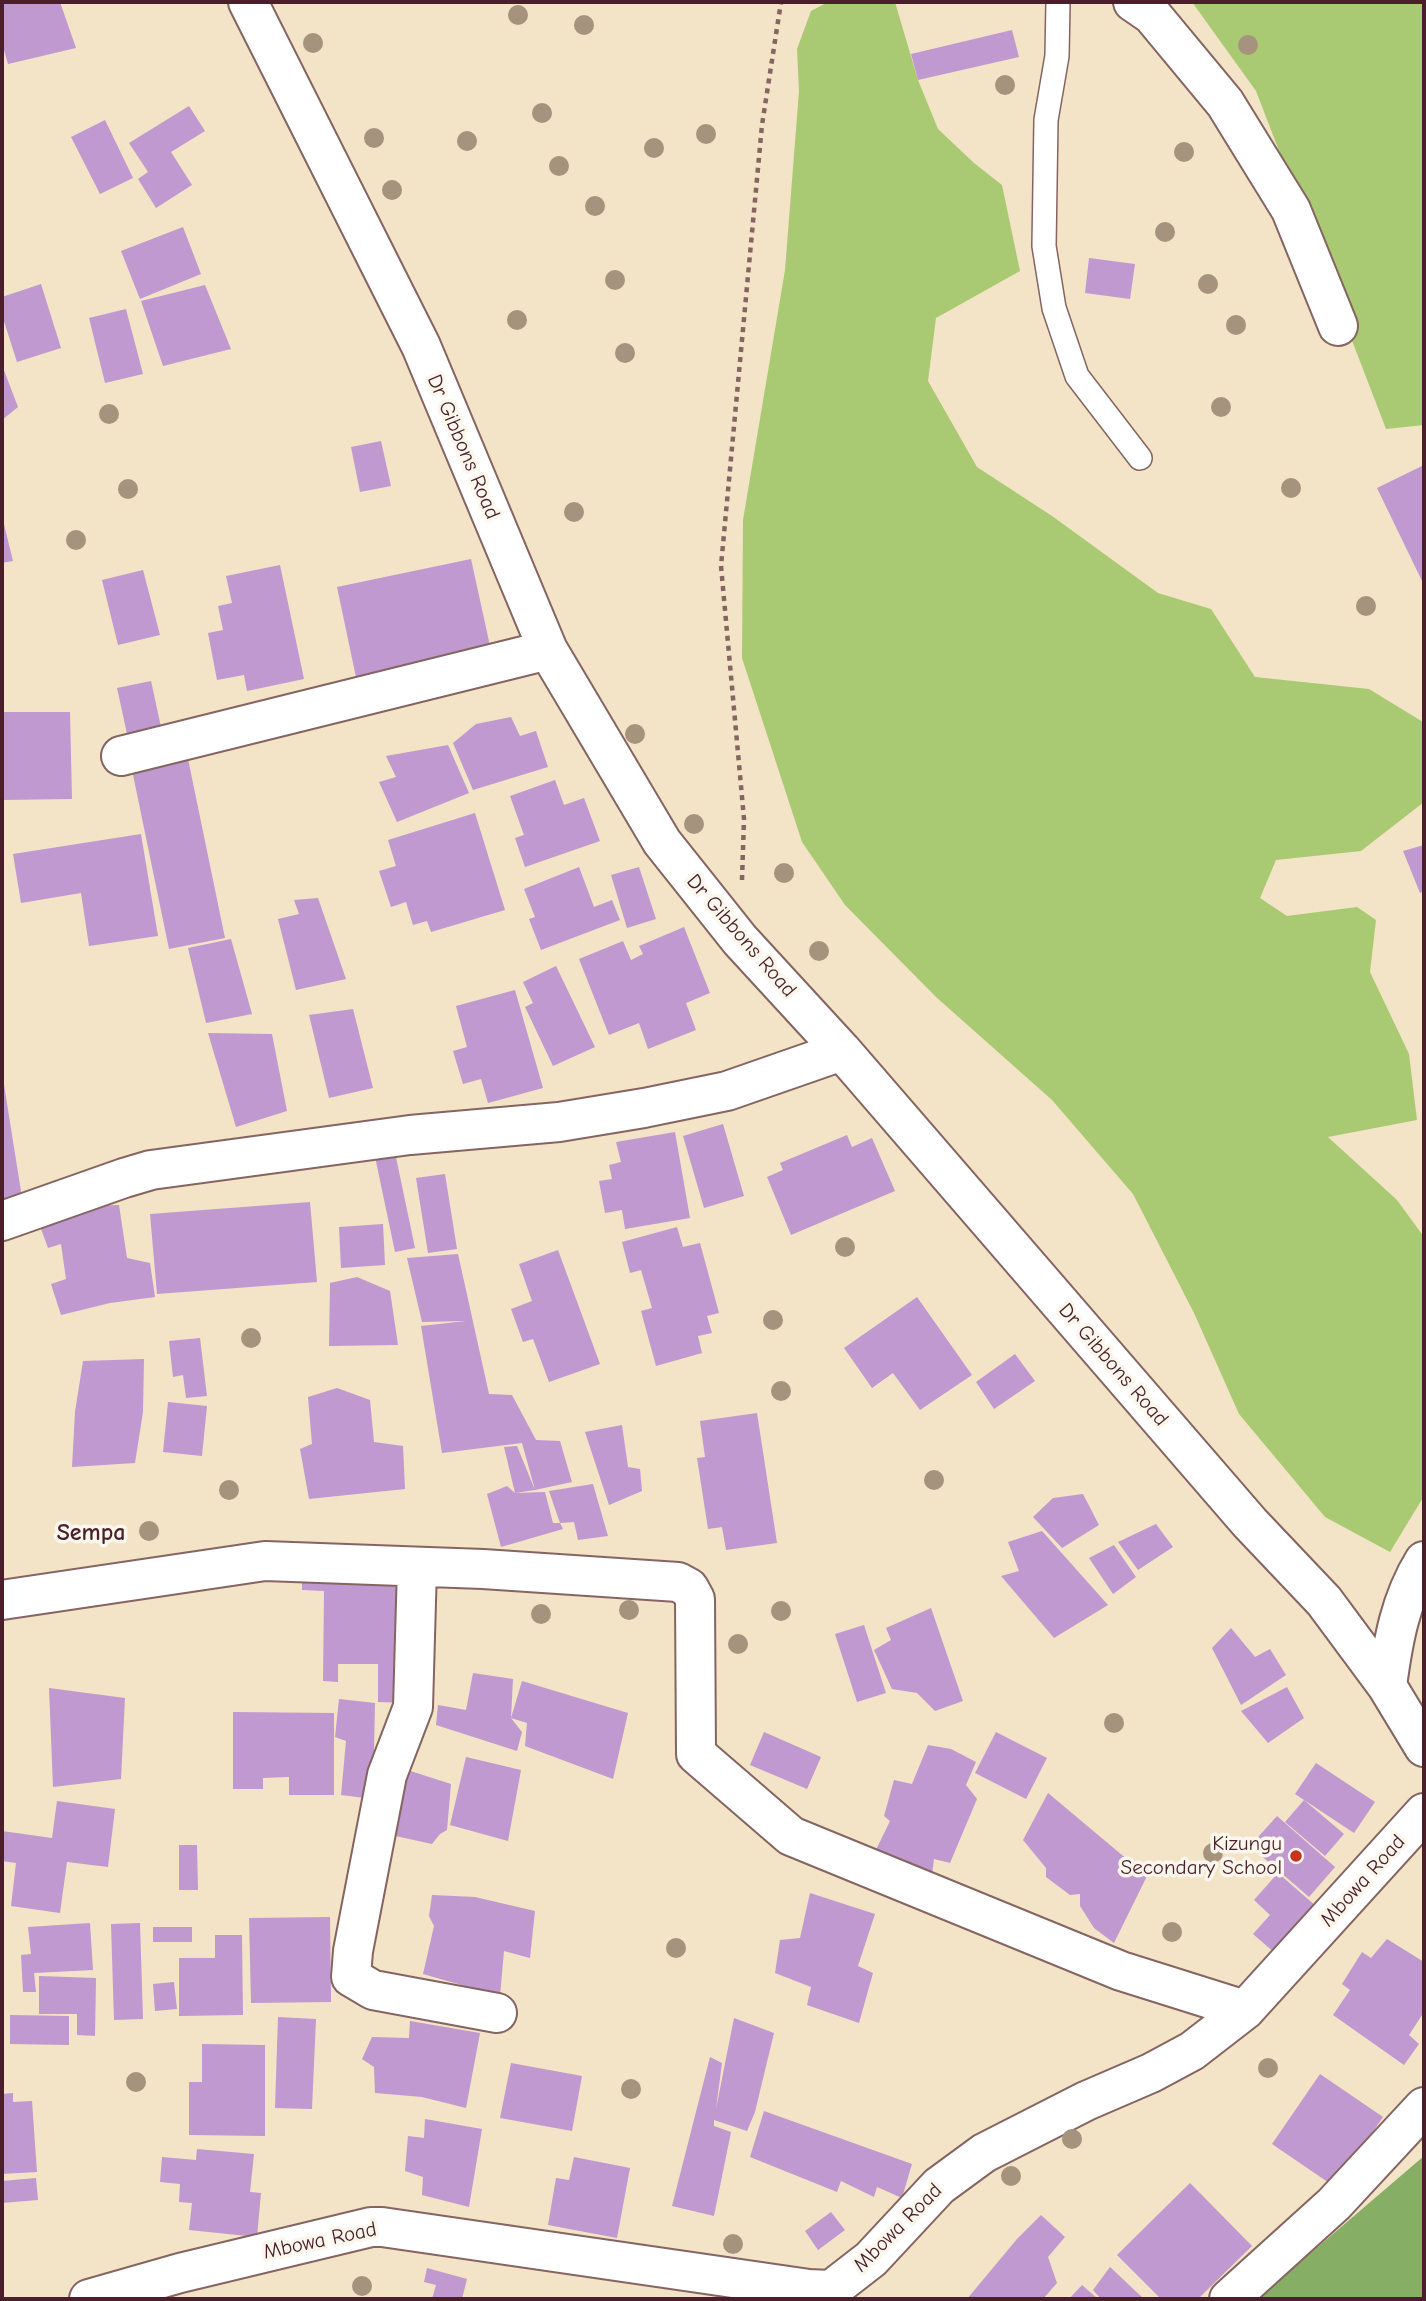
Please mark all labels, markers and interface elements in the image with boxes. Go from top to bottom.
street label: Dr Gibbons Road [421,371,505,523]
street label: Dr Gibbons Road [681,869,801,1003]
street label: Dr Gibbons Road [1053,1298,1173,1432]
district label: Sempa [57,1519,125,1547]
street label: Mbowa Road [1315,1830,1411,1932]
place label: Kizungu Secondary School [1121,1831,1282,1881]
marker: Kizungu Secondary School [1288,1848,1304,1864]
street label: Mbowa Road [848,2178,948,2278]
street label: Mbowa Road [261,2217,379,2265]

